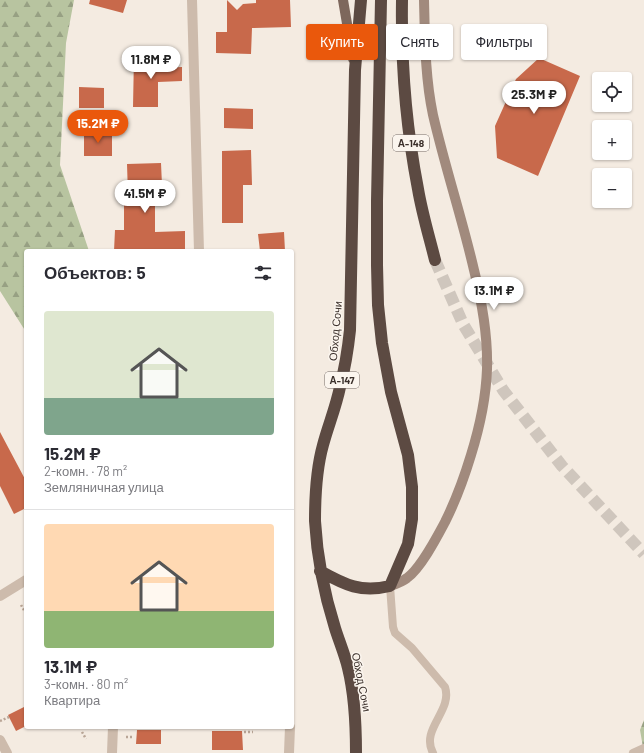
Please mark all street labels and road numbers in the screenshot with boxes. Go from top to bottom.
road number: А-148 [393,135,429,151]
street label: Обход Сочи [326,301,344,361]
road number: А-147 [325,372,359,388]
street label: Обход Сочи [350,651,374,713]

